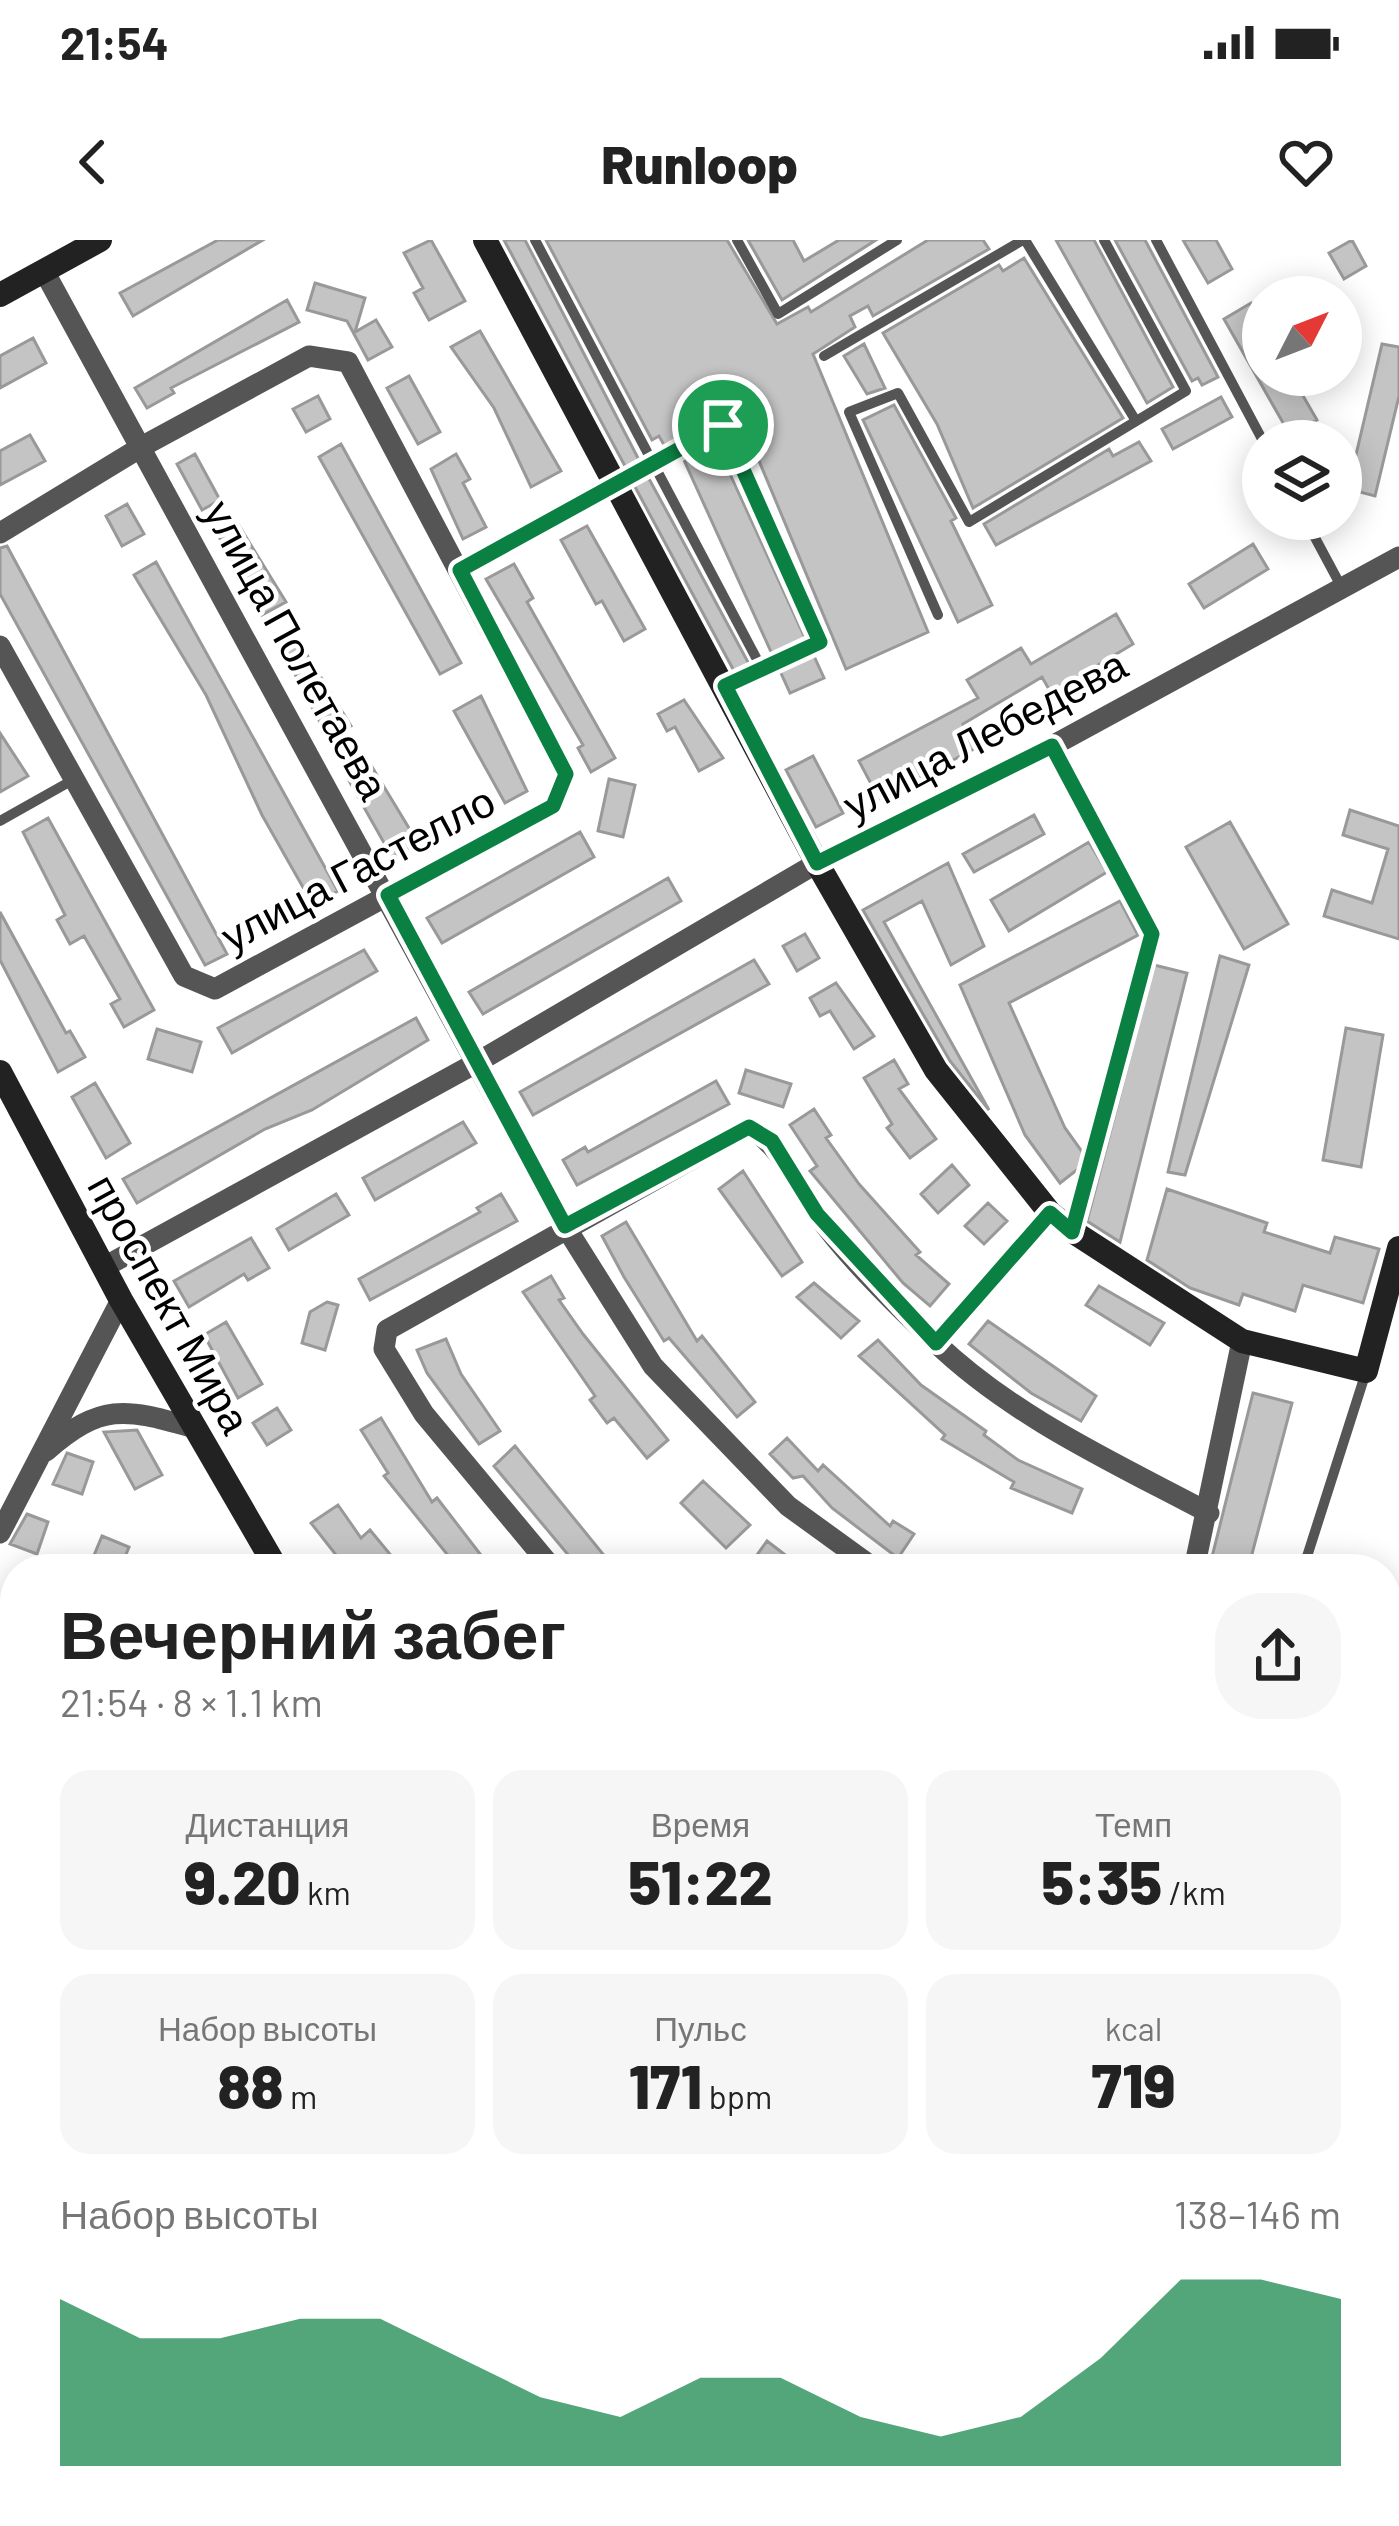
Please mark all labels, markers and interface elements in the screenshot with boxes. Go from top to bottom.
text: 21:54 [60,15,169,69]
icon: back [60,129,126,195]
icon: heart [1273,129,1339,195]
text: Runloop [601,130,798,195]
north arrow [1242,276,1362,396]
map controls [1242,276,1362,540]
pin [672,374,774,476]
icon: arrive [690,392,756,458]
button: layers [1242,420,1362,540]
street label: улица Полетаева [194,491,401,808]
street label: улица Лебедева [834,637,1135,830]
street label: улица Гастелло [212,774,503,961]
street label: проспект Мира [78,1165,263,1442]
text: Вечерний забег [60,1593,566,1672]
button: share [1215,1593,1341,1719]
text: 21:54 · 8 × 1.1 km [60,1678,323,1725]
text: Дистанция [186,1804,349,1844]
text: Время [651,1804,750,1844]
text: Темп [1095,1804,1172,1844]
text: 9.20 [184,1845,300,1917]
text: 51:22 [628,1845,773,1917]
text: 5:35 [1041,1845,1162,1917]
text: km [300,1872,351,1912]
text: /km [1162,1872,1226,1912]
text: Набор высоты [158,2008,377,2048]
text: Пульс [654,2008,747,2048]
text: kcal [1105,2008,1162,2048]
text: 719 [1091,2048,1176,2120]
text: 88 [218,2049,283,2121]
text: 171 [629,2049,702,2121]
text: m [283,2076,317,2116]
text: bpm [702,2076,772,2116]
text: Набор высоты [60,2190,319,2237]
text: 138–146 m [1174,2190,1341,2237]

